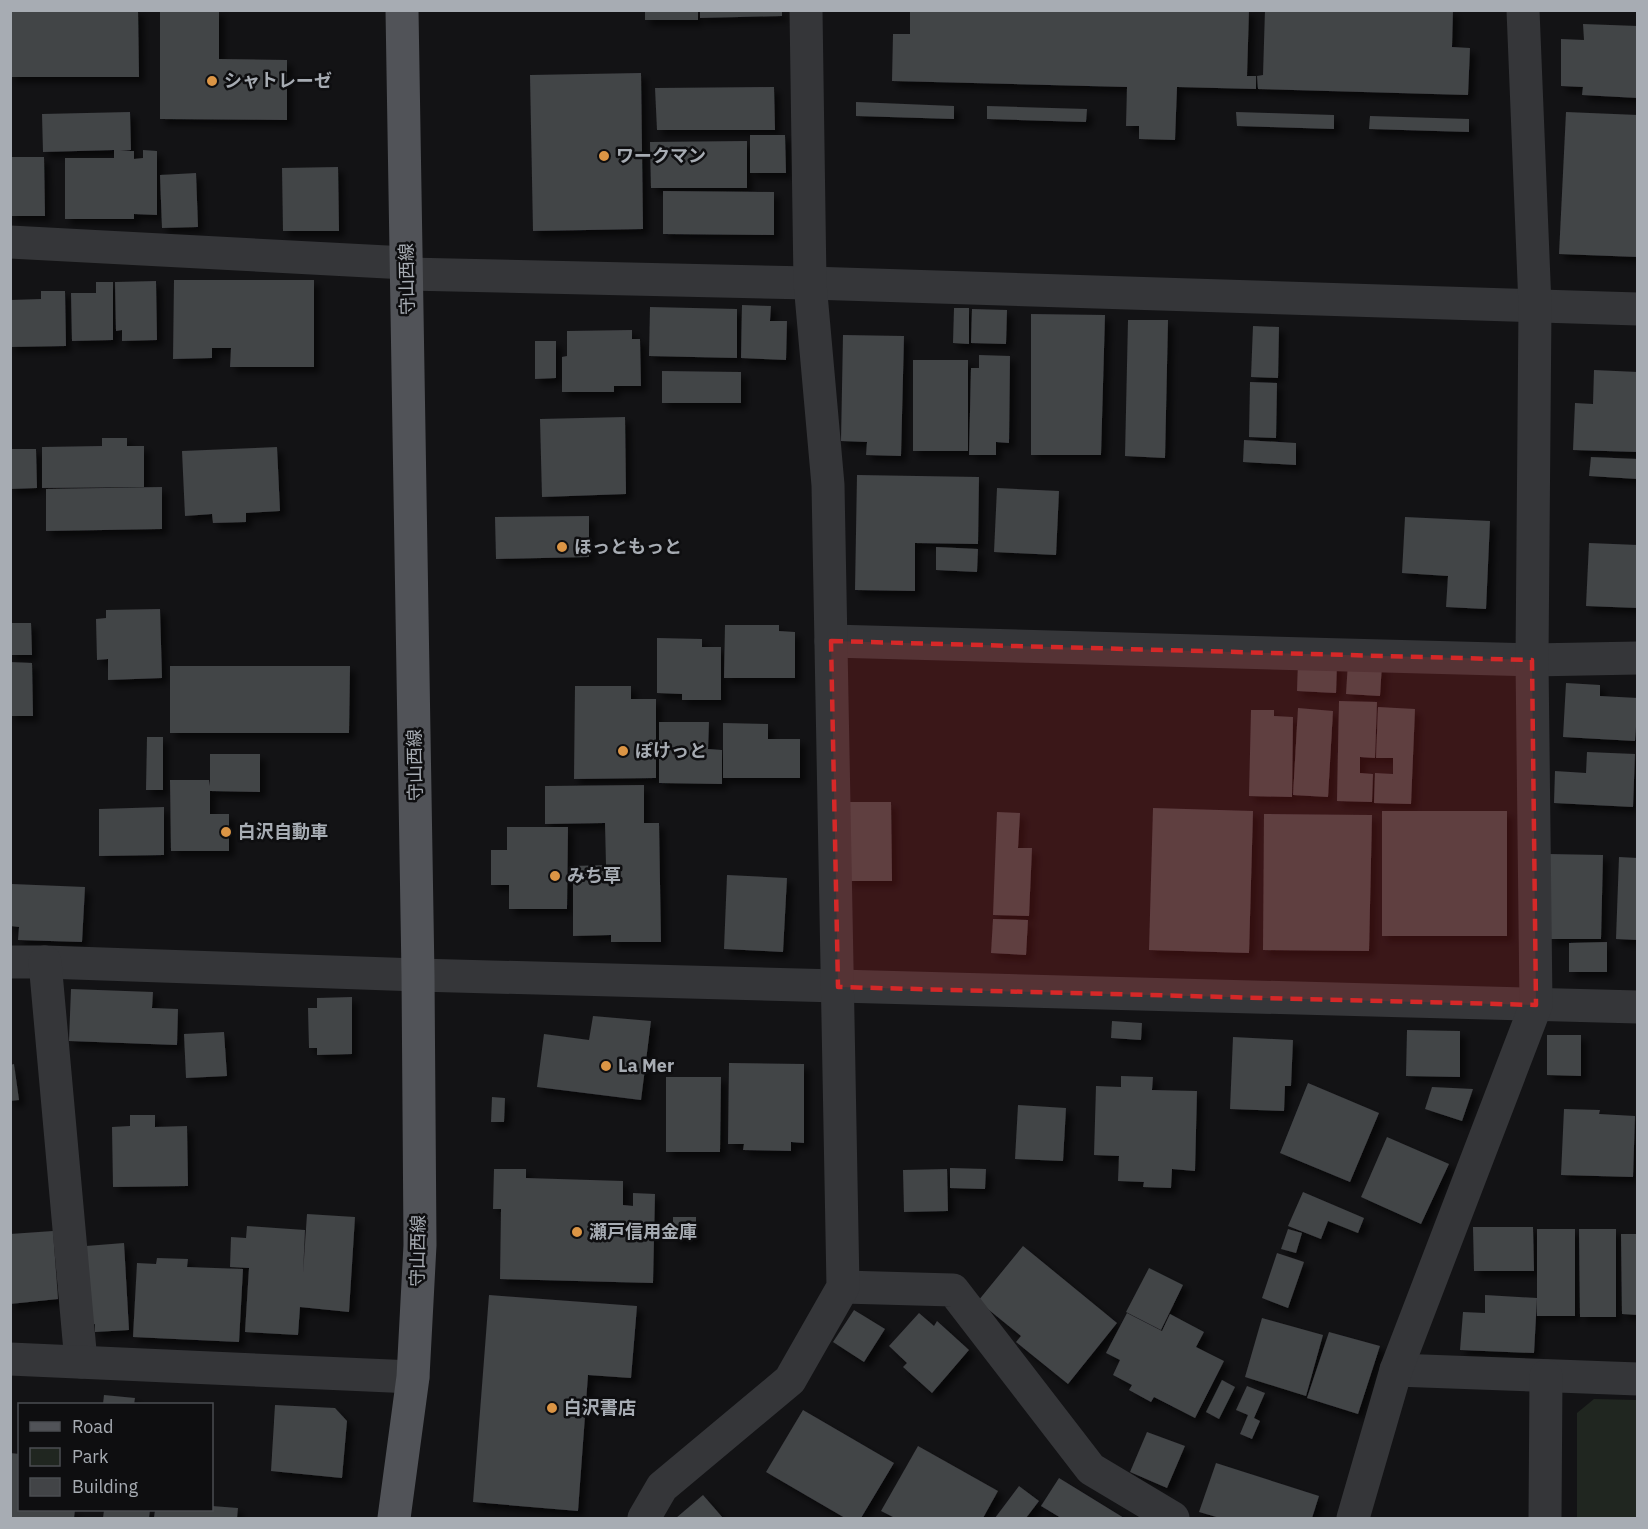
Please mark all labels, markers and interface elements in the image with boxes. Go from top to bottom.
place label: シャトレーゼ [224,69,332,92]
marker: シャトレーゼ [205,74,219,88]
place label: ワークマン [616,144,706,167]
marker: ワークマン [597,149,611,163]
street label: 守山西線 [394,243,419,315]
place label: ほっともっと [574,535,682,558]
marker: ほっともっと [555,540,569,554]
street label: 守山西線 [402,729,427,801]
place label: ぽけっと [635,739,707,762]
marker: ぽけっと [616,744,630,758]
place label: 白沢自動車 [238,820,328,843]
marker: 白沢自動車 [219,825,233,839]
place label: みち草 [567,864,621,887]
marker: みち草 [548,869,562,883]
place label: La Mer [618,1054,674,1077]
marker: La Mer [599,1059,613,1073]
street label: 守山西線 [405,1215,430,1287]
place label: 瀬戸信用金庫 [589,1220,697,1243]
marker: 瀬戸信用金庫 [570,1225,584,1239]
place label: 白沢書店 [564,1396,636,1419]
marker: 白沢書店 [545,1401,559,1415]
legend [18,1403,213,1511]
text: Road [72,1415,113,1438]
text: Park [72,1445,109,1468]
text: Building [72,1475,139,1498]

